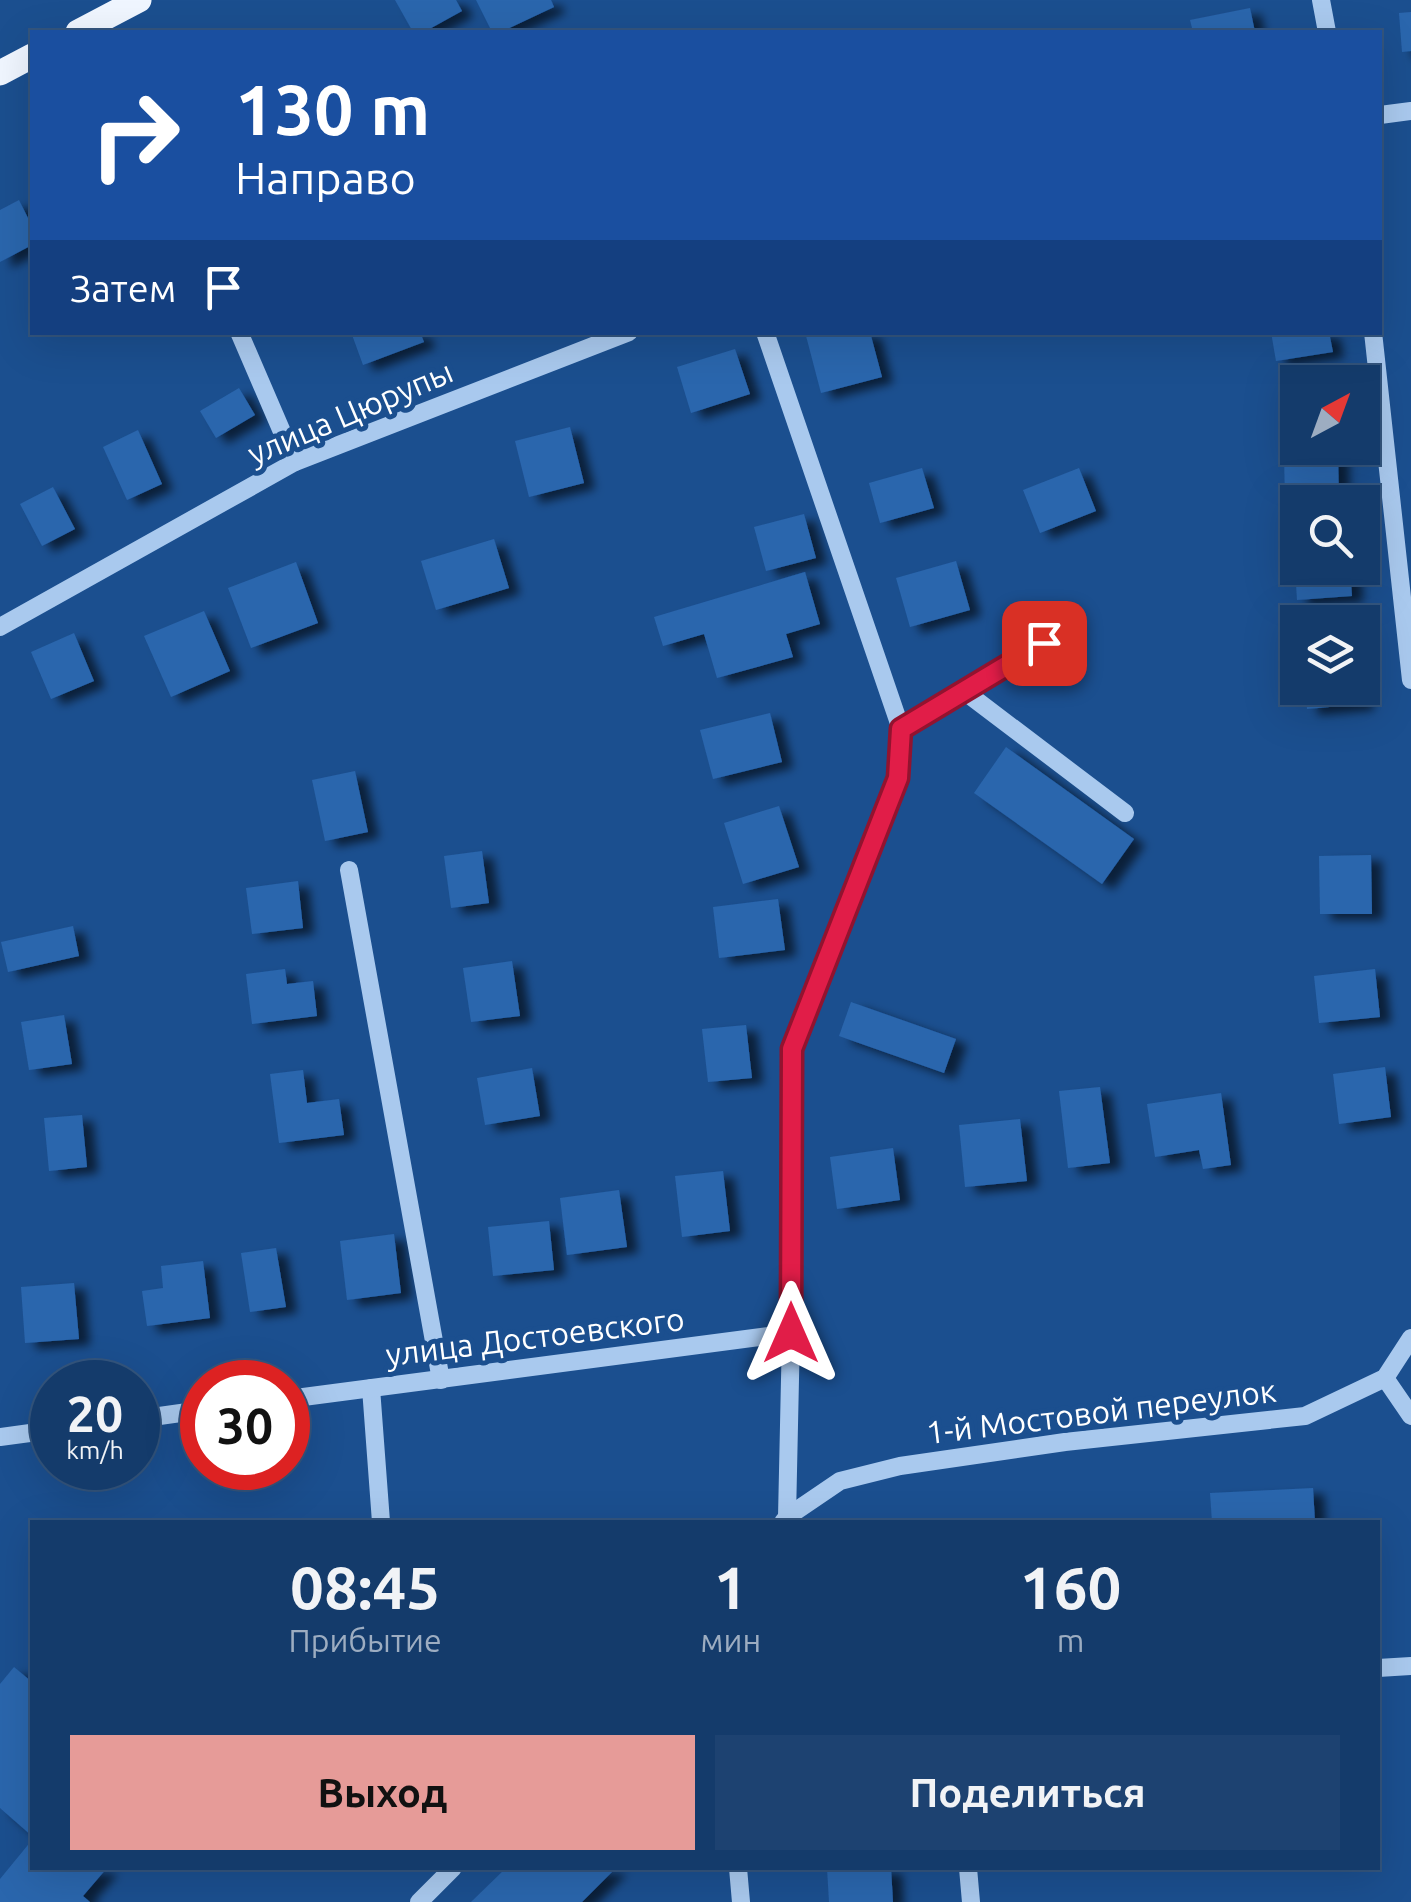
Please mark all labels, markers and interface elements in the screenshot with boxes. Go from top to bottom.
icon: right [70,70,200,200]
text: 130 m [235,70,430,148]
text: Направо [235,152,416,203]
icon: arrive [196,260,251,315]
text: Затем [70,267,176,309]
street label: улица Цюрупы [242,353,458,471]
north arrow [1280,365,1380,465]
map controls [1280,365,1380,705]
button: search [1280,485,1380,585]
pin [1002,601,1087,686]
button: layers [1280,605,1380,705]
icon: arrive [1017,616,1072,671]
position arrow [739,1281,843,1385]
street label: улица Достоевского [384,1300,686,1372]
speed limit sign: 30 [180,1360,310,1490]
street label: 1-й Мостовой переулок [924,1372,1278,1450]
text: 20 [67,1385,123,1441]
text: km/h [66,1436,124,1464]
text: 08:45 [290,1553,440,1620]
text: 1 [714,1553,748,1620]
text: 160 [1020,1553,1121,1620]
text: Прибытие [289,1622,442,1658]
text: мин [700,1622,761,1658]
text: m [1057,1622,1084,1658]
button: Выход [70,1735,695,1850]
button: Поделиться [715,1735,1340,1850]

